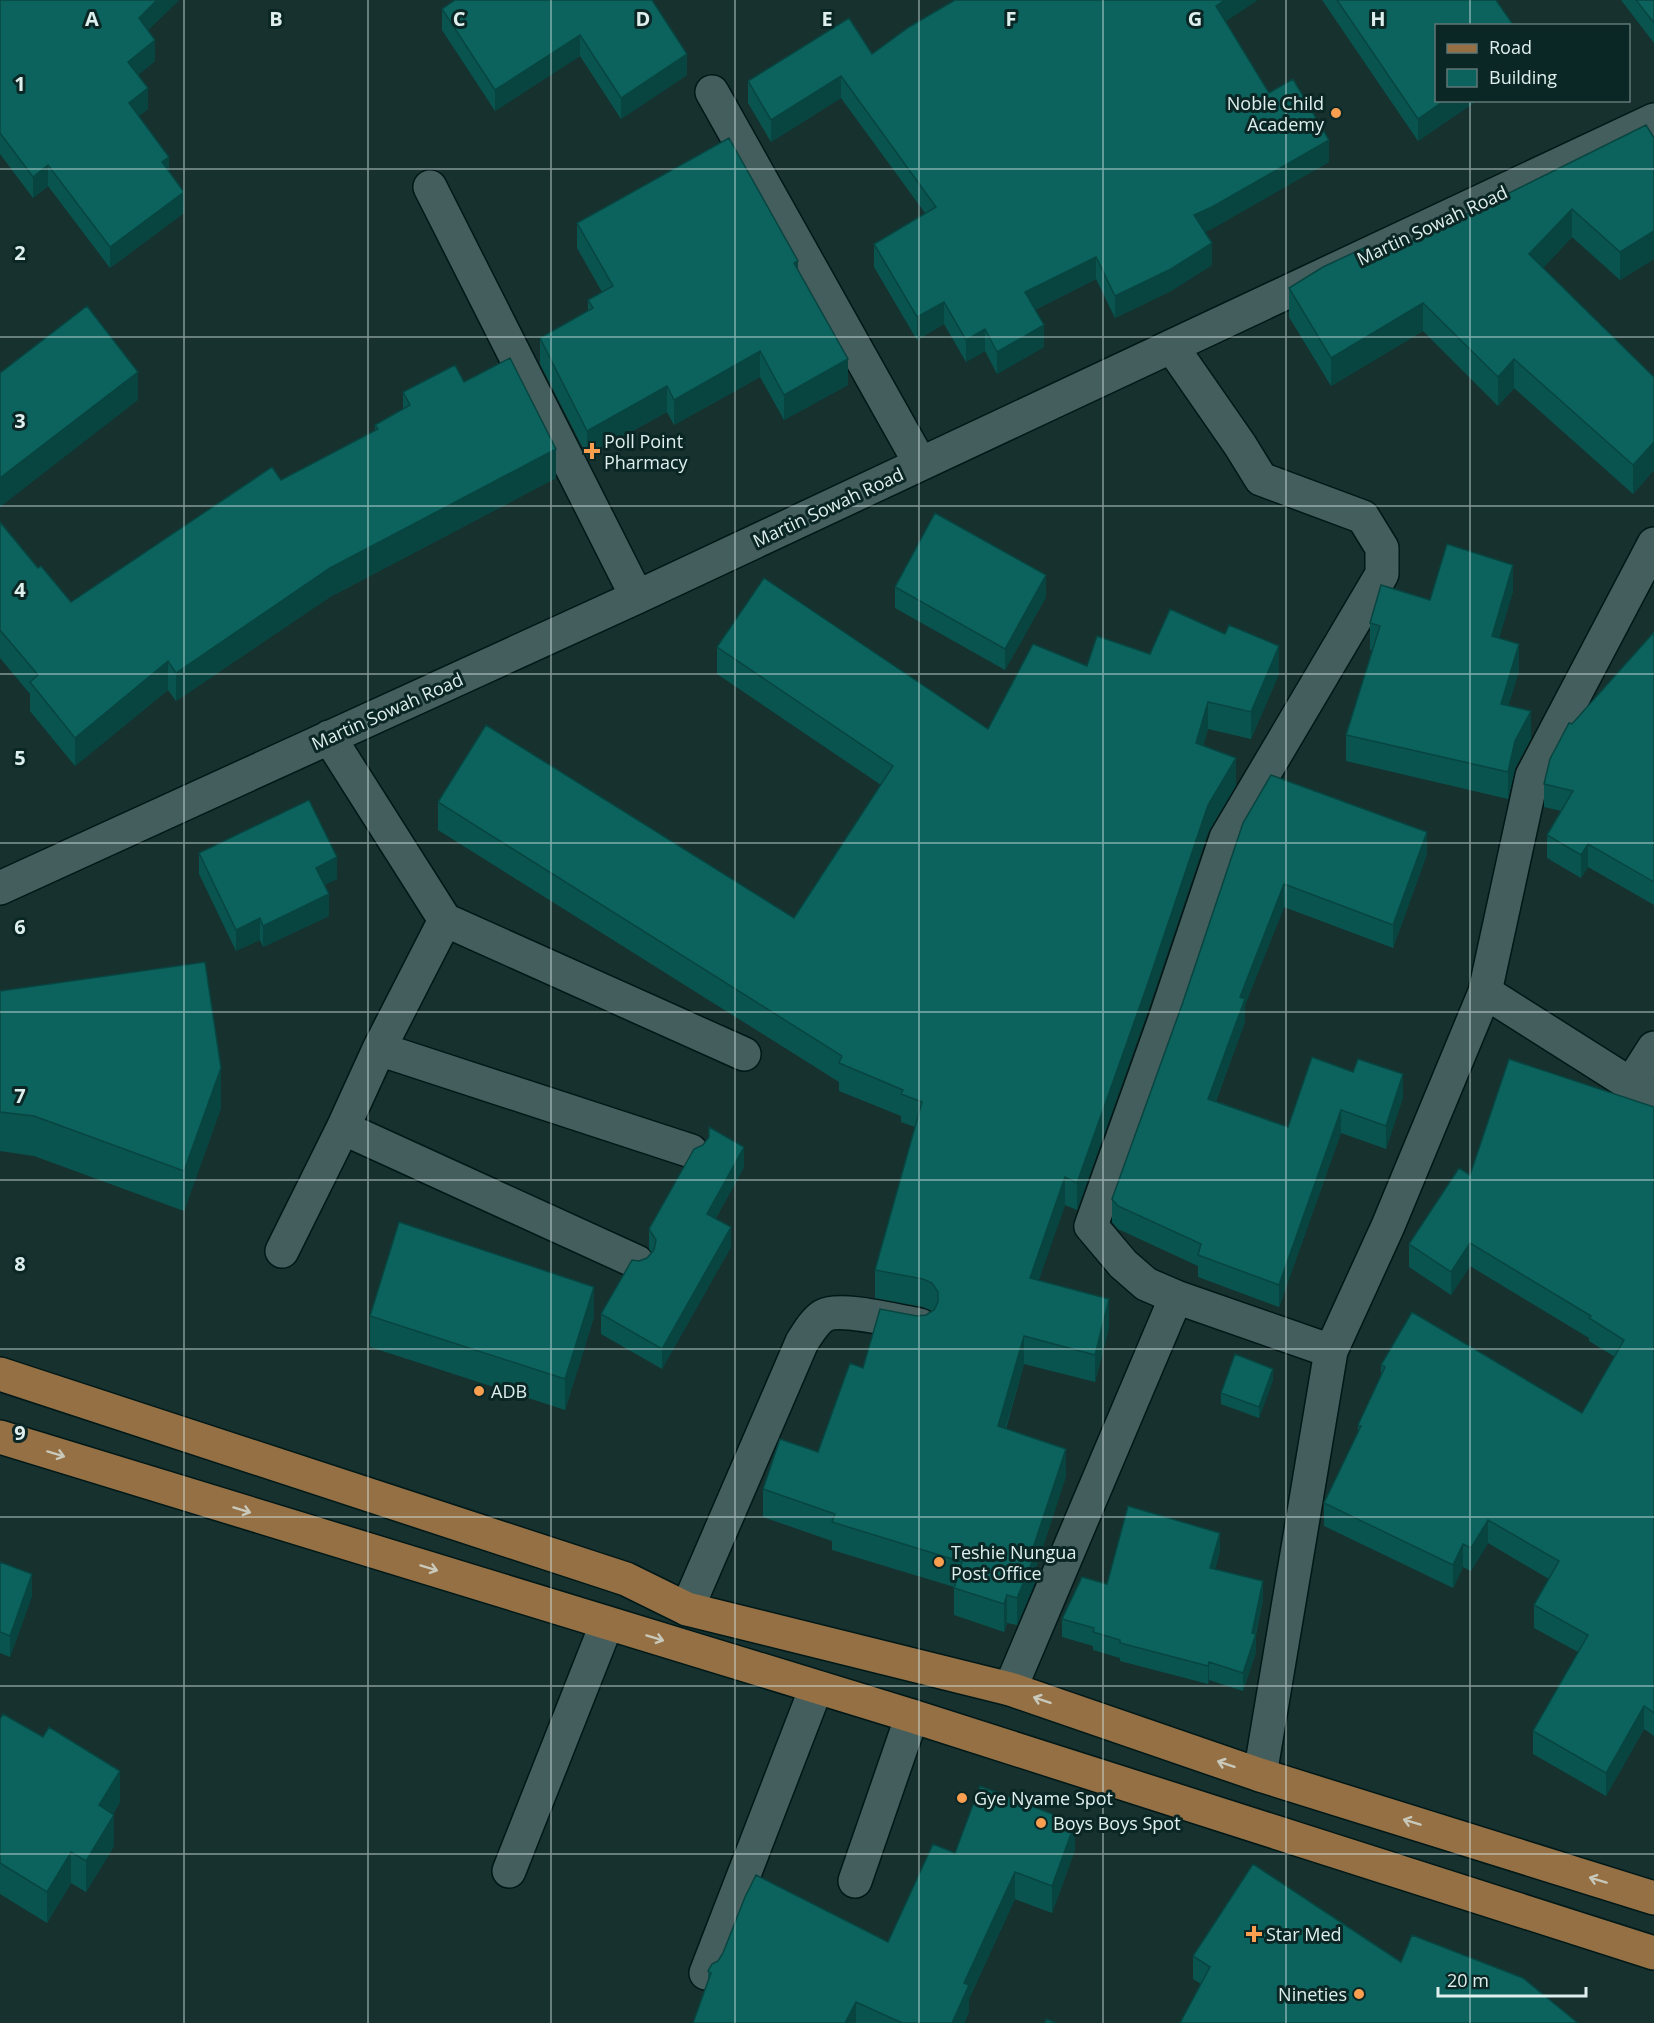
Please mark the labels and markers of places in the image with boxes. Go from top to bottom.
place label: Noble Child Academy [1227,91,1325,136]
marker: Noble Child Academy [1329,106,1343,120]
place label: Poll Point Pharmacy [604,429,689,474]
marker: Poll Point Pharmacy [585,444,599,458]
place label: ADB [491,1379,527,1403]
marker: ADB [472,1384,486,1398]
place label: Teshie Nungua Post Office [951,1540,1076,1585]
marker: Teshie Nungua Post Office [932,1555,946,1569]
place label: Gye Nyame Spot [974,1786,1113,1810]
marker: Gye Nyame Spot [955,1791,969,1805]
place label: Boys Boys Spot [1053,1811,1181,1835]
marker: Boys Boys Spot [1034,1816,1048,1830]
place label: Star Med [1266,1922,1342,1946]
marker: Star Med [1247,1927,1261,1941]
place label: Nineties [1278,1982,1347,2006]
marker: Nineties [1352,1987,1366,2001]

